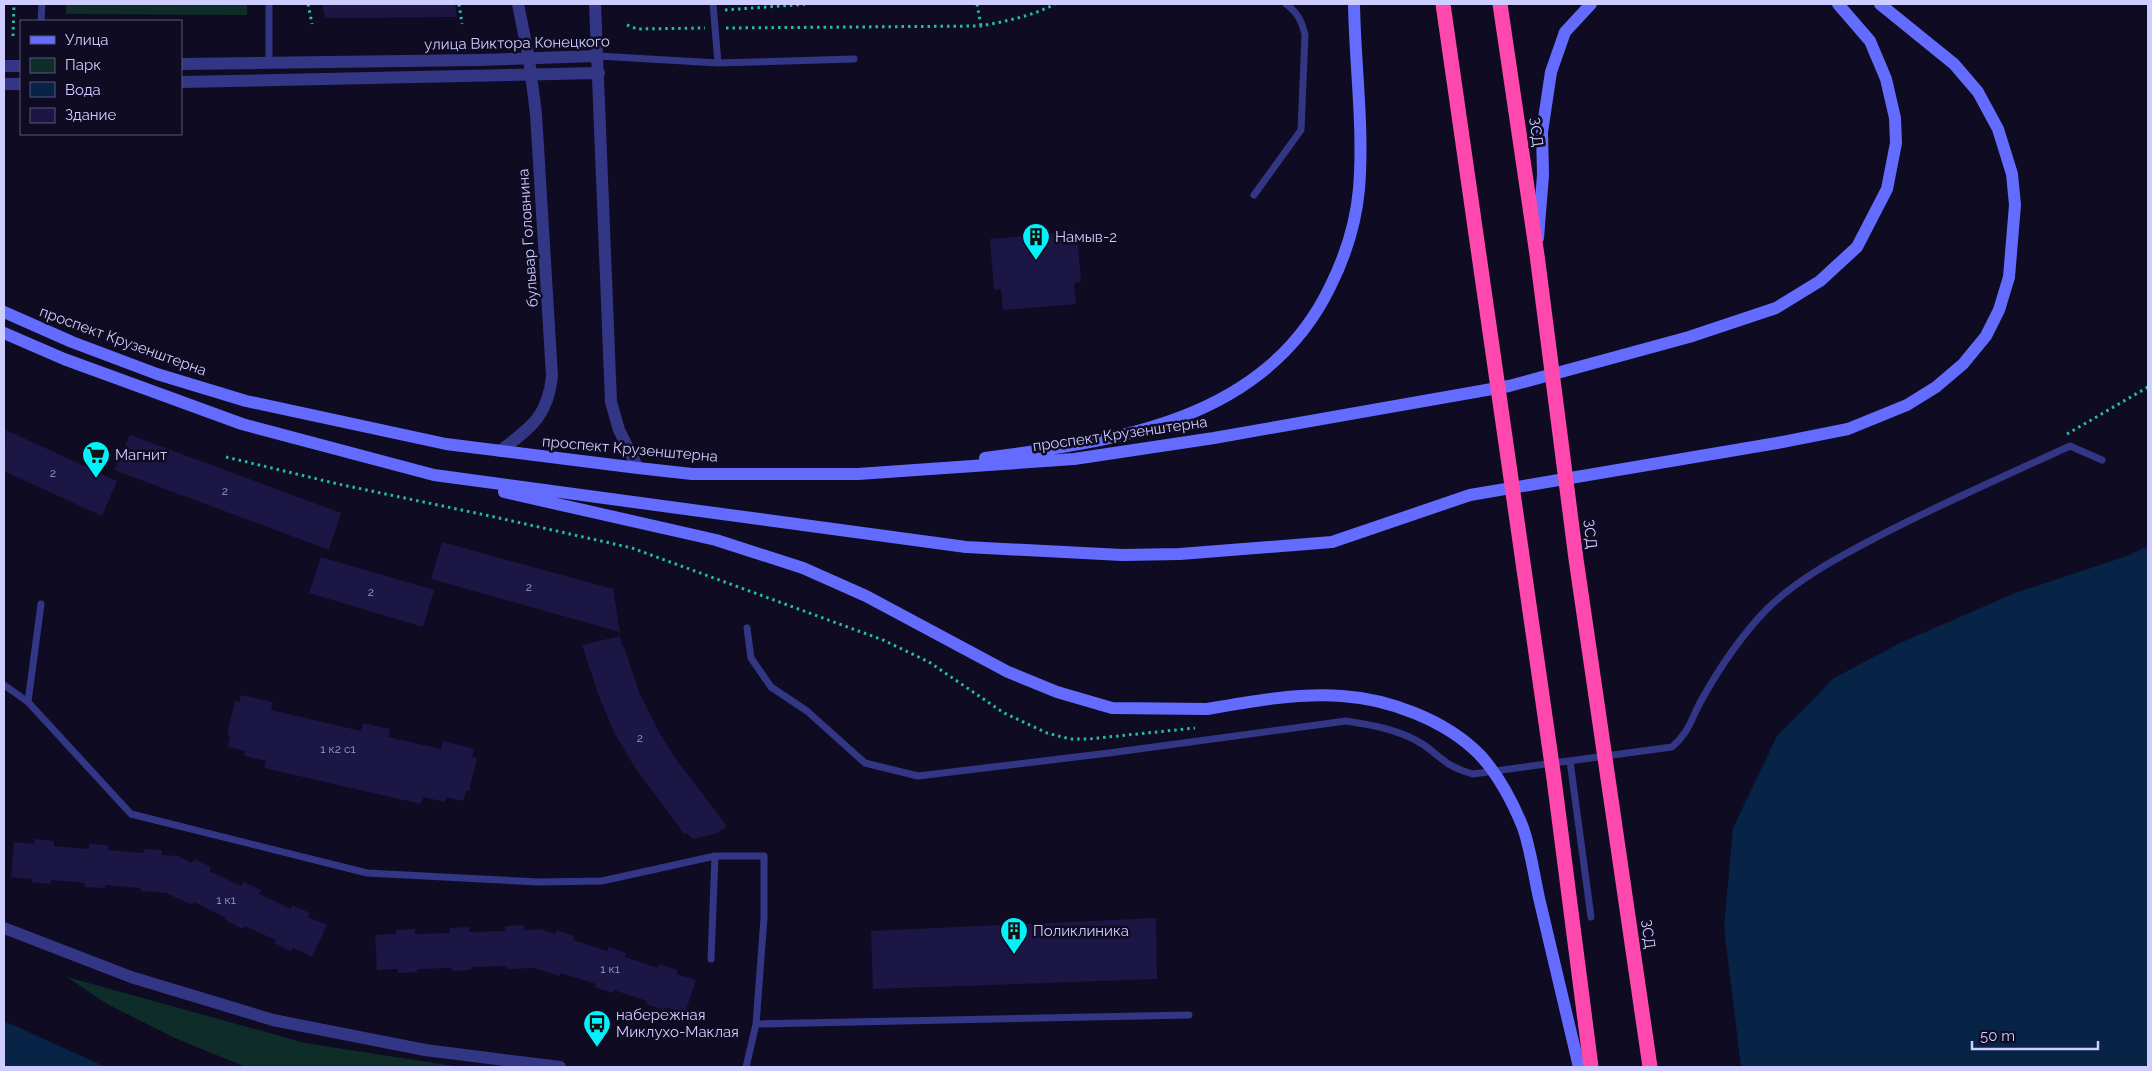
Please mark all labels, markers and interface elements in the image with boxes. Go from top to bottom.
legend [20,20,182,135]
text: Улица [65,31,109,49]
street label: улица Виктора Конецкого [424,32,610,54]
text: Парк [65,56,101,74]
text: Вода [65,81,101,99]
text: Здание [65,106,117,124]
street label: ЗСД [1525,116,1547,148]
street label: бульвар Головнина [514,168,542,308]
building icon: Намыв-2 [1021,222,1051,261]
place label: Намыв-2 [1055,228,1117,246]
street label: проспект Крузенштерна [37,302,209,380]
street label: проспект Крузенштерна [1031,413,1209,455]
street label: проспект Крузенштерна [541,432,719,466]
supermarket icon: Магнит [81,440,111,479]
place label: Магнит [115,446,167,464]
house number: 2 [50,466,56,480]
house number: 2 [222,484,228,498]
street label: ЗСД [1579,518,1601,550]
house number: 2 [526,580,532,594]
house number: 2 [368,585,374,599]
house number: 2 [637,731,643,745]
house number: 1 к2 с1 [320,742,356,756]
house number: 1 к1 [216,893,236,907]
building icon: Поликлиника [999,916,1029,955]
street label: ЗСД [1637,918,1659,950]
place label: Поликлиника [1033,922,1129,940]
house number: 1 к1 [600,962,620,976]
place label: набережная Миклухо-Маклая [616,1006,739,1041]
bus stop icon: набережная Миклухо-Маклая [582,1009,612,1048]
scale bar [1972,1018,2098,1050]
text: 50 m [1980,1027,2015,1045]

